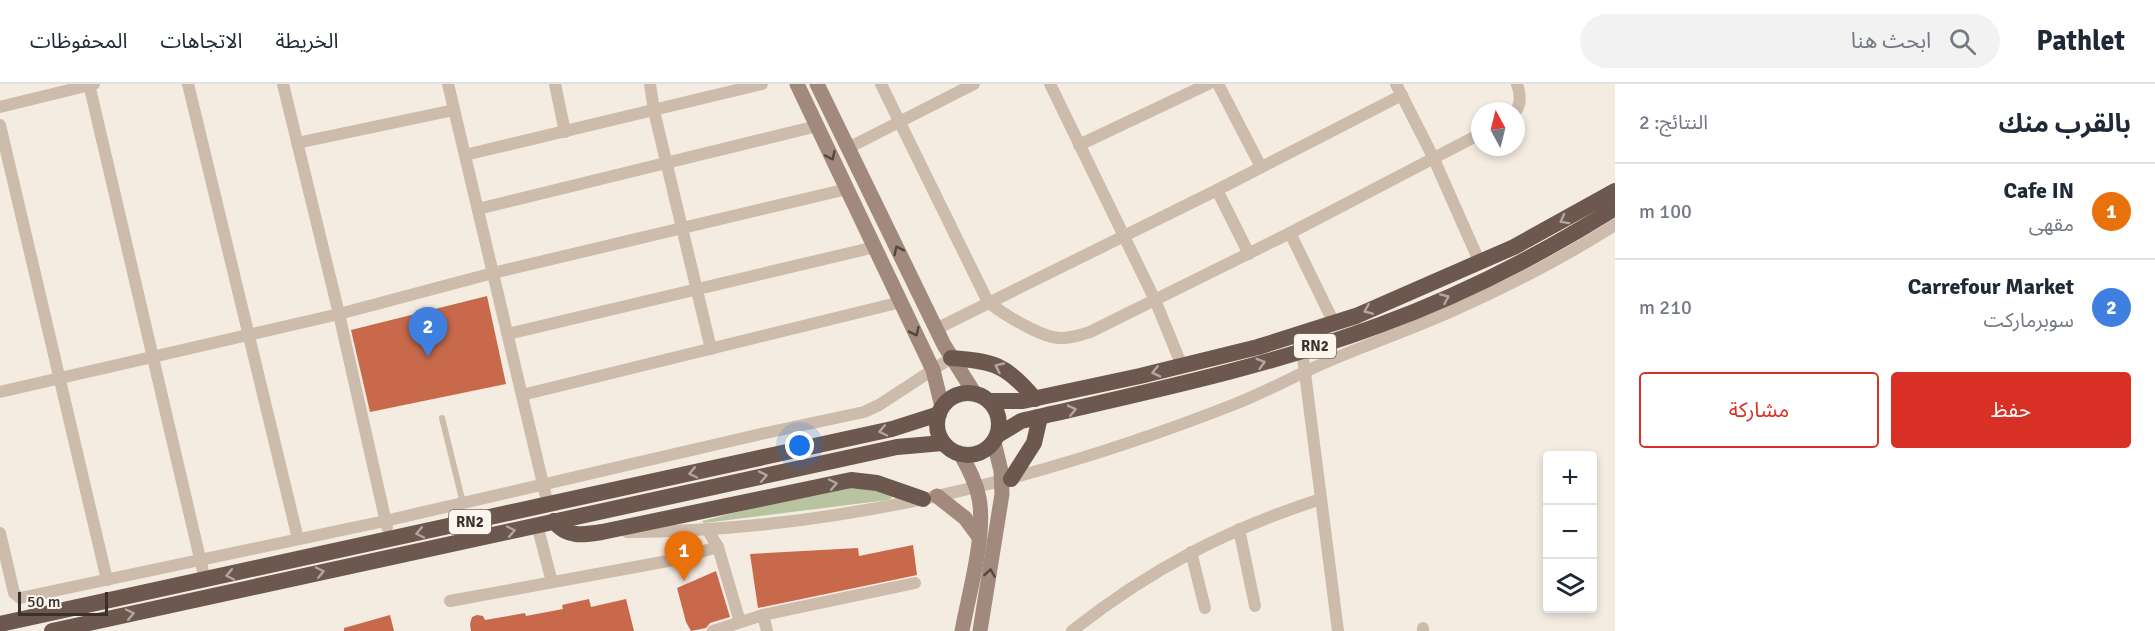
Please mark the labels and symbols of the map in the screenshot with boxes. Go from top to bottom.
north arrow [1471,102,1525,156]
one-way arrow [824,149,836,160]
one-way arrow [1560,213,1571,224]
one-way arrow [893,246,905,257]
one-way arrow [1438,293,1449,305]
one-way arrow [1364,303,1375,315]
pin: 2 [408,308,448,357]
one-way arrow [908,325,920,336]
road number: RN2 [1294,334,1336,358]
one-way arrow [1255,358,1266,370]
one-way arrow [994,362,1005,374]
one-way arrow [1151,365,1161,378]
one-way arrow [1067,404,1077,417]
one-way arrow [878,424,888,437]
your location [785,431,814,460]
one-way arrow [688,466,698,479]
one-way arrow [757,470,767,483]
one-way arrow [828,478,838,491]
road number: RN2 [449,510,491,534]
one-way arrow [415,525,425,538]
one-way arrow [505,525,515,538]
pin: 1 [664,532,704,581]
one-way arrow [315,566,325,579]
one-way arrow [225,567,235,580]
one-way arrow [983,569,995,578]
scale bar [18,589,108,616]
one-way arrow [124,608,134,621]

